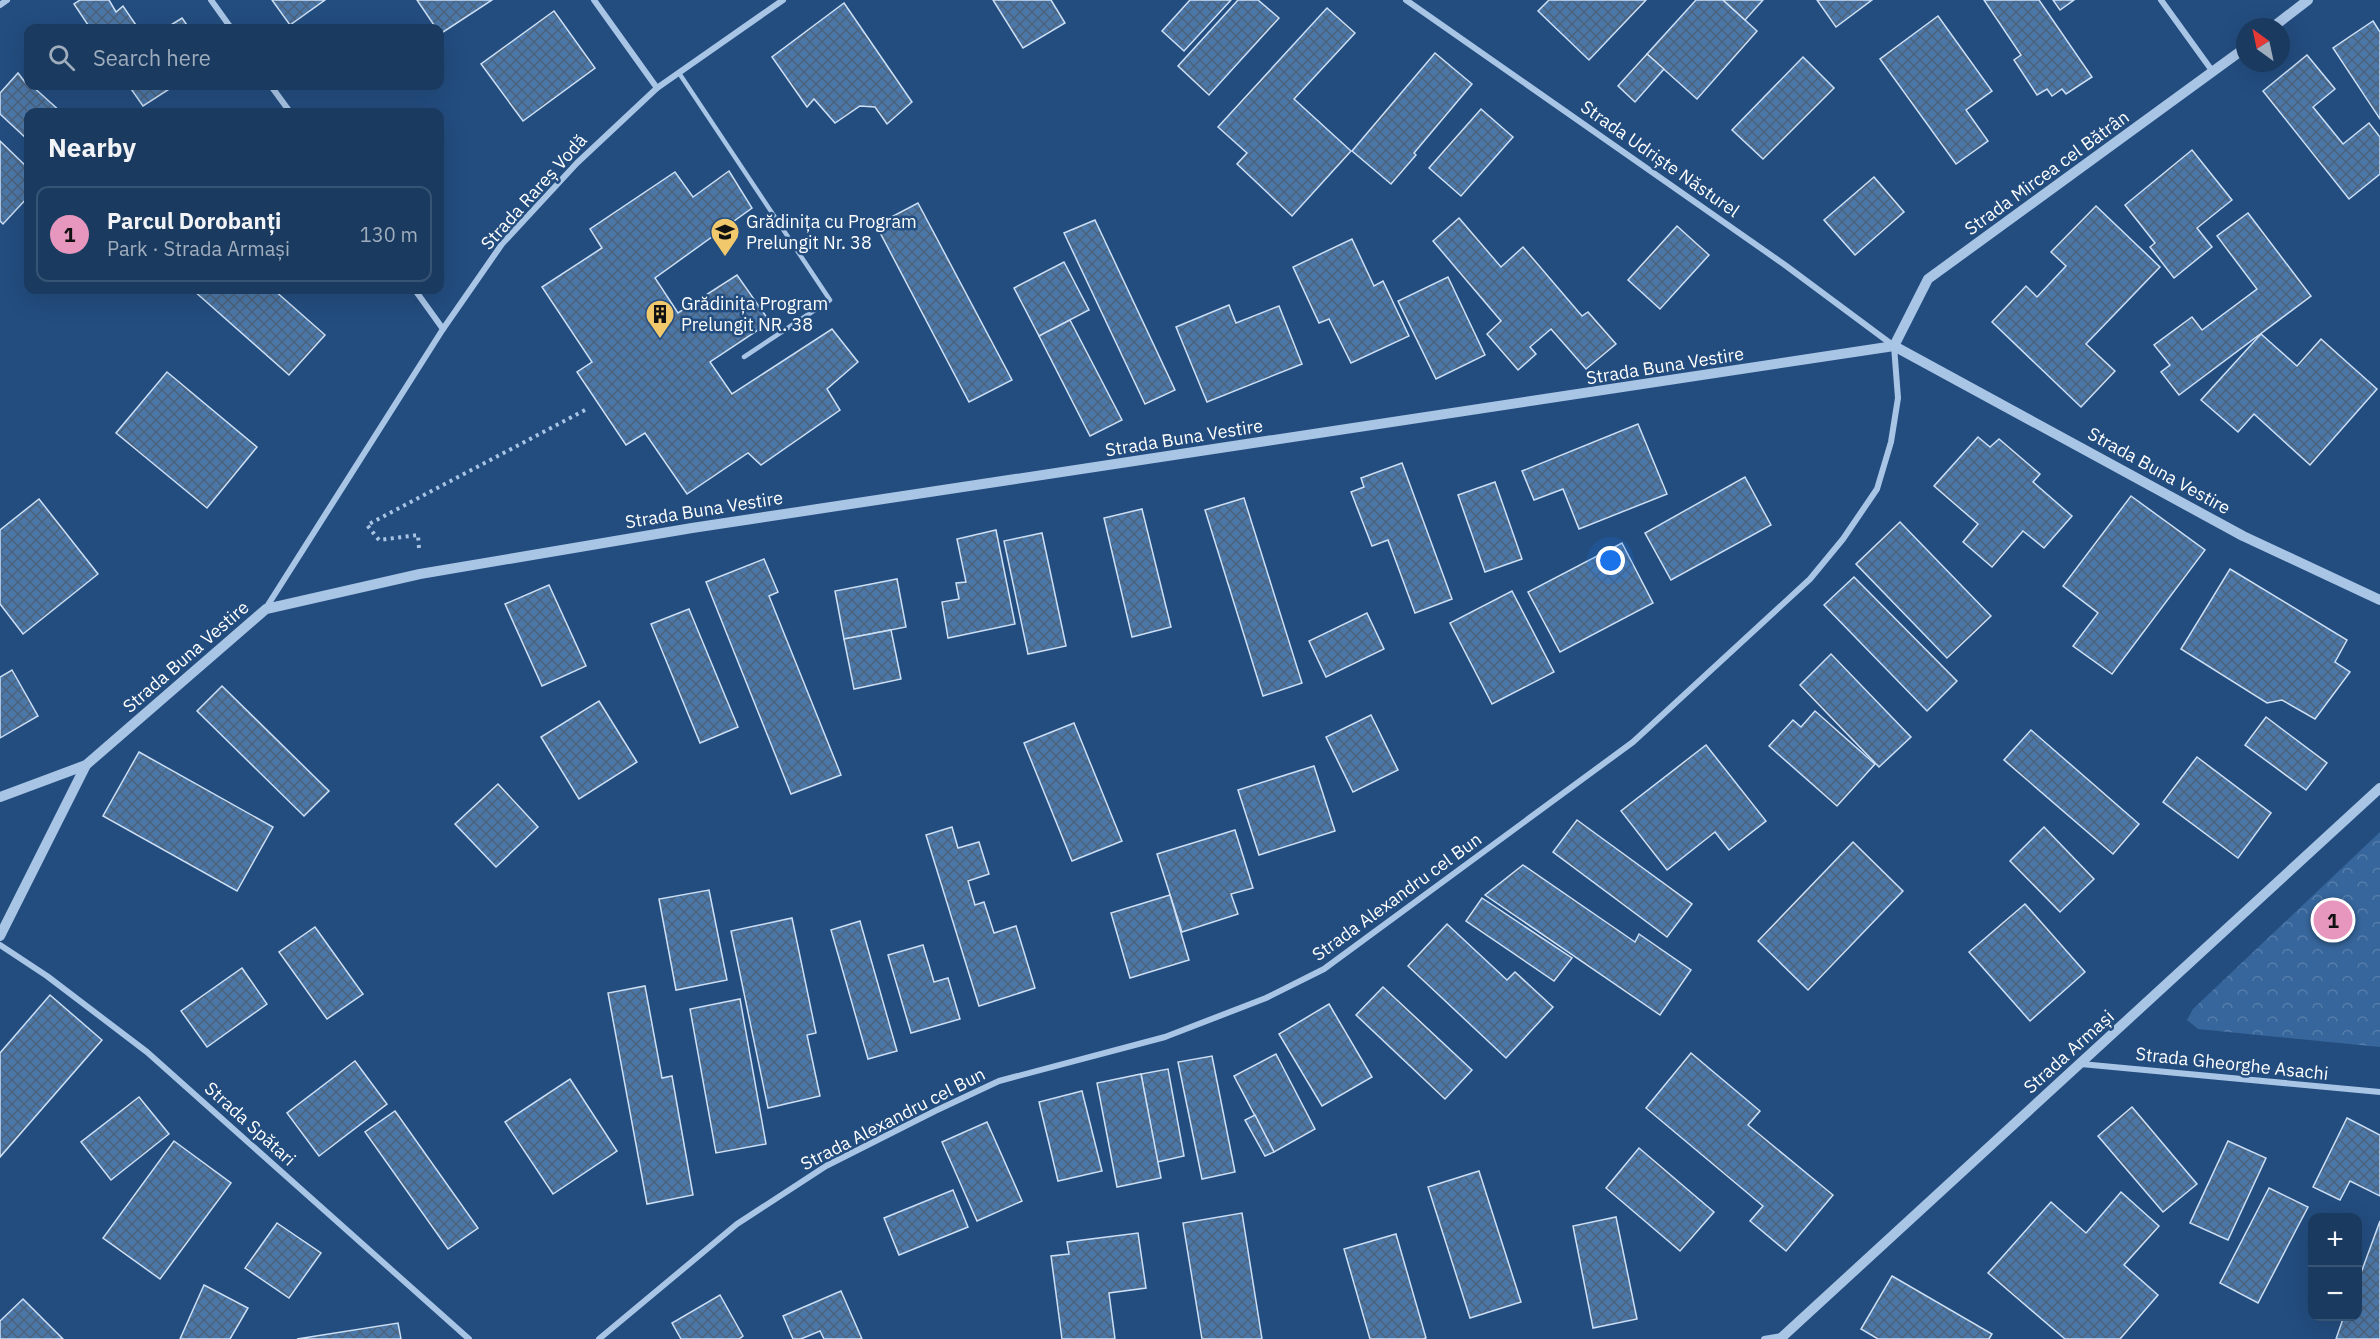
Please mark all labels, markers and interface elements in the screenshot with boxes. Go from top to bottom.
north arrow [2236,18,2290,72]
search box [24,24,444,90]
icon: search [45,41,78,74]
text: Search here [93,43,211,72]
street label: Strada Udriște Năsturel [1576,95,1744,222]
street label: Strada Mircea cel Bătrân [1960,105,2133,240]
street label: Strada Rareș Vodă [476,129,592,254]
text: Nearby [48,130,136,164]
text: Parcul Dorobanți [107,206,281,235]
place label: Grădinița cu Program Prelungit Nr. 38 [746,210,917,254]
school or university icon: Grădinița cu Program Prelungit Nr. 38 [709,216,741,258]
text: 1 [64,221,76,248]
text: 130 m [360,221,418,248]
text: Park · Strada Armași [107,235,290,262]
place label: Grădinița Program Prelungit NR. 38 [681,292,828,336]
building icon: Grădinița Program Prelungit NR. 38 [644,298,676,340]
street label: Strada Buna Vestire [1584,342,1746,389]
street label: Strada Buna Vestire [1103,414,1265,461]
street label: Strada Buna Vestire [2084,422,2235,519]
street label: Strada Buna Vestire [623,486,785,533]
your location [1596,546,1625,575]
street label: Strada Buna Vestire [118,596,253,718]
street label: Strada Alexandru cel Bun [1307,827,1486,966]
pin: 1 [2314,898,2352,942]
street label: Strada Armași [2019,1005,2119,1098]
street label: Strada Gheorghe Asachi [2135,1042,2330,1085]
street label: Strada Alexandru cel Bun [797,1062,989,1175]
street label: Strada Spătari [200,1077,301,1171]
map controls [2308,1213,2362,1321]
button: + [2308,1213,2362,1267]
button: − [2308,1267,2362,1321]

